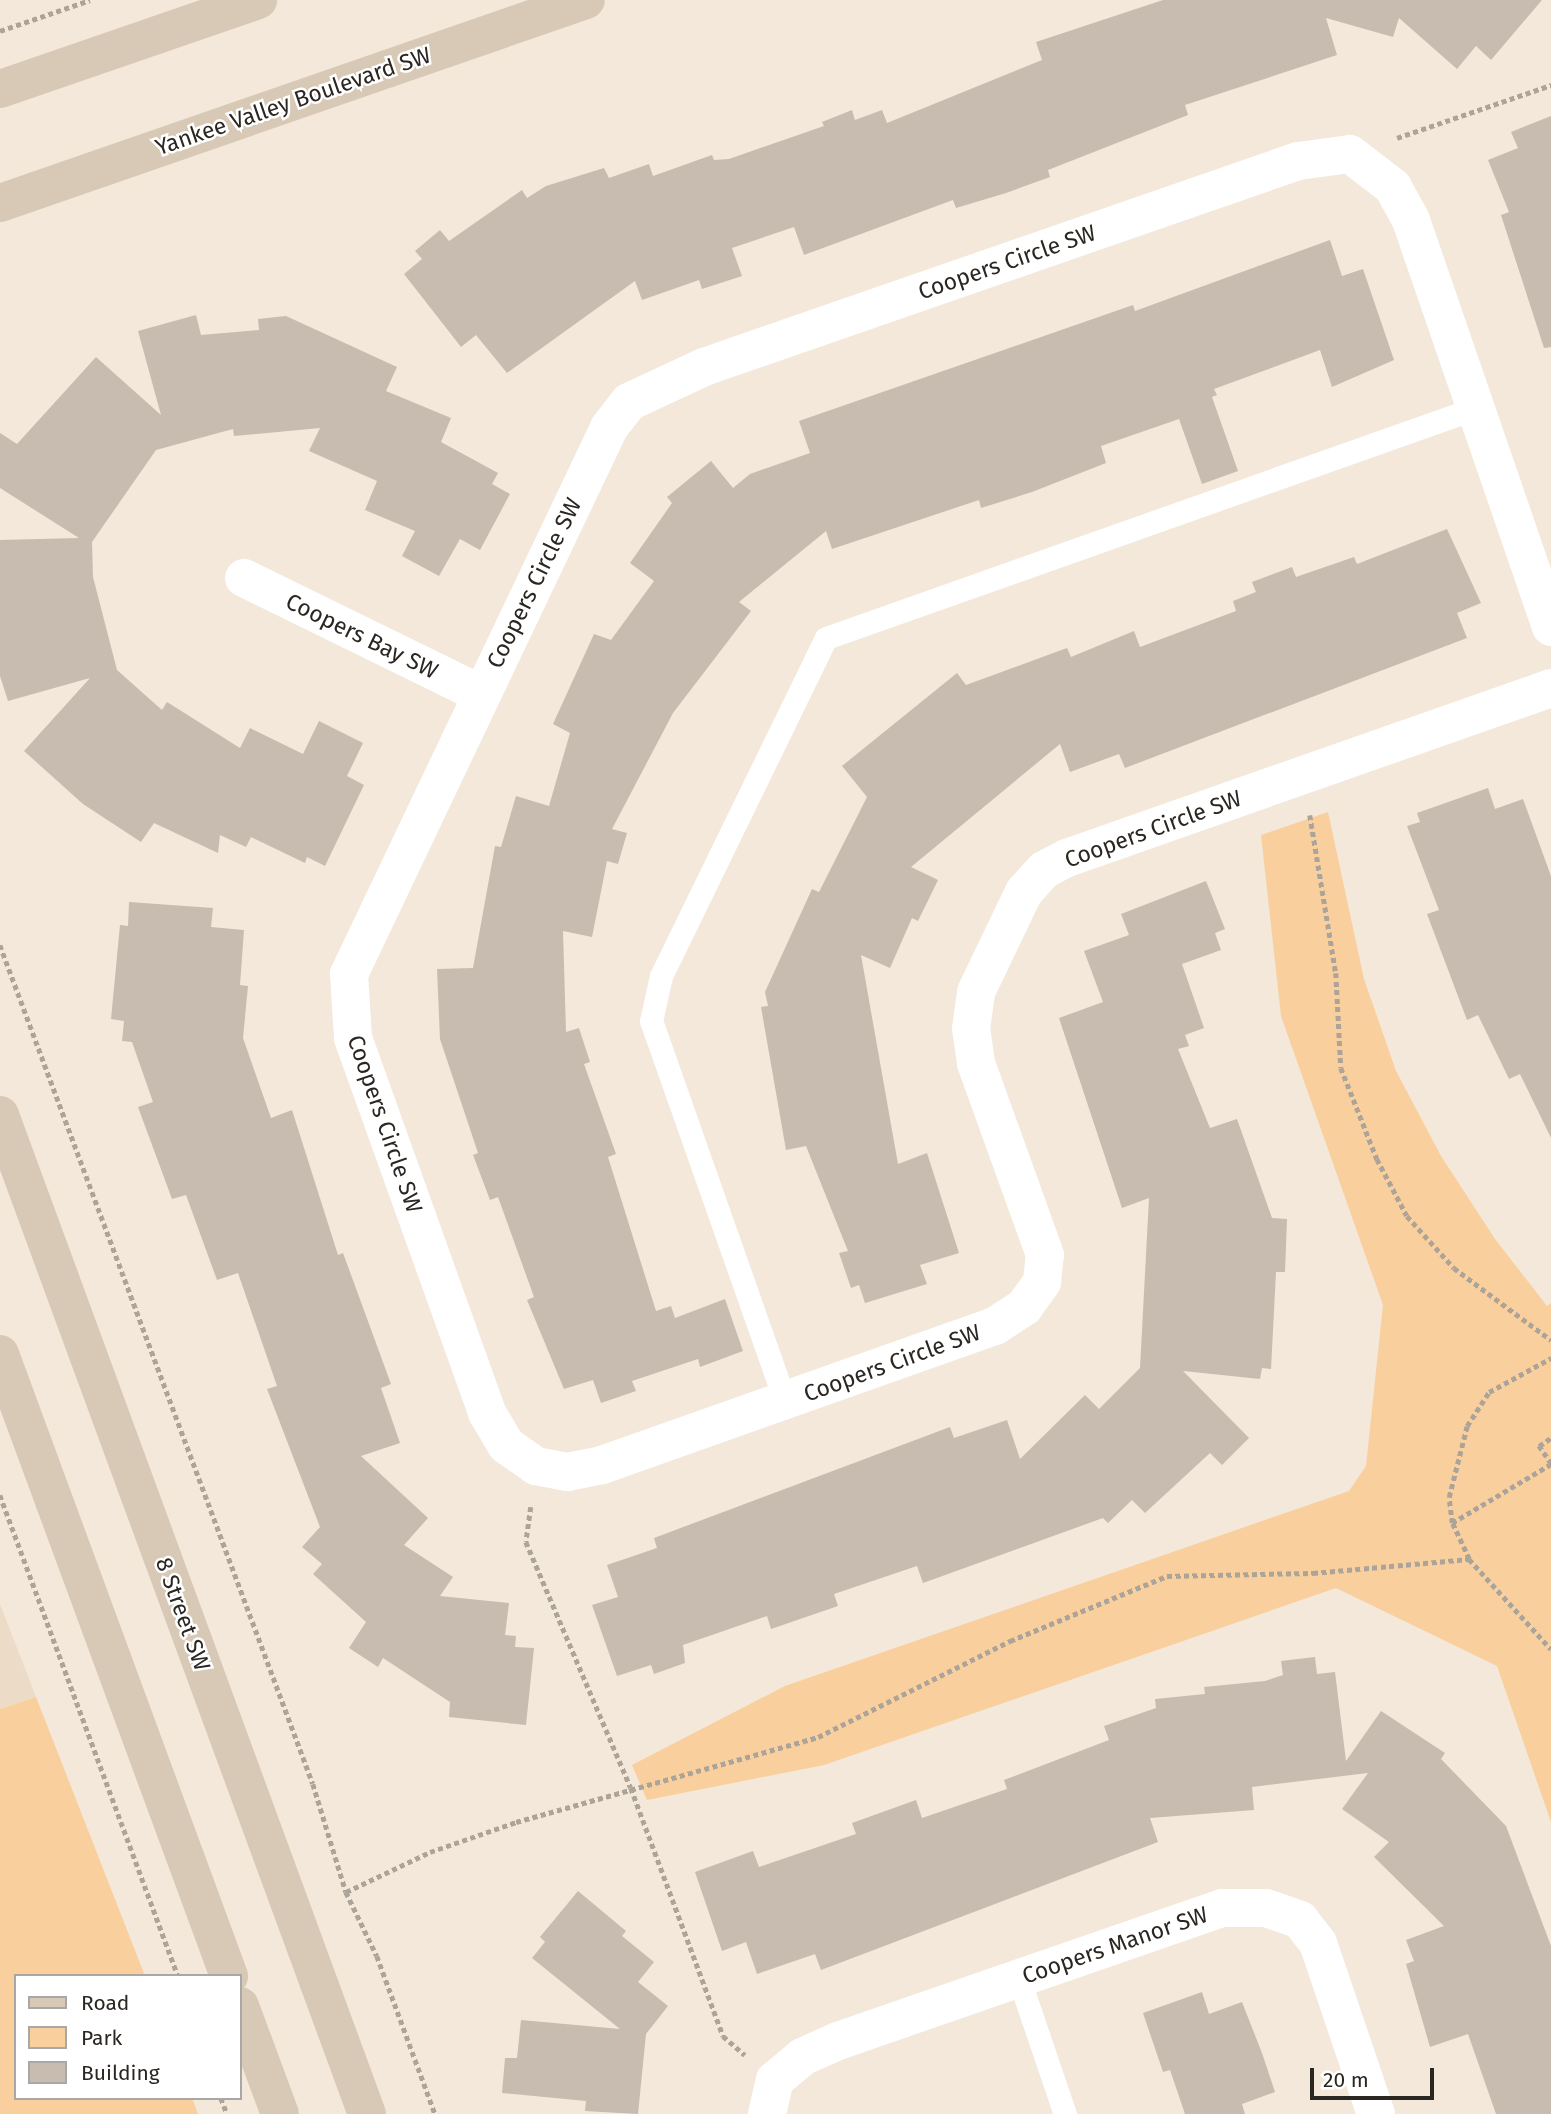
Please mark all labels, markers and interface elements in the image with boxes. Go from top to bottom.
street label: Yankee Valley Boulevard SW [152,41,434,161]
street label: Coopers Circle SW [915,219,1099,305]
street label: Coopers Circle SW [481,493,587,673]
street label: Coopers Bay SW [281,587,443,685]
street label: Coopers Circle SW [1061,784,1245,874]
street label: Coopers Circle SW [342,1032,428,1216]
street label: Coopers Circle SW [800,1318,984,1408]
street label: 8 Street SW [150,1554,216,1674]
street label: Coopers Manor SW [1019,1900,1211,1990]
legend [14,1974,242,2100]
text: Road [81,1990,129,2016]
text: Park [81,2025,122,2051]
scale bar [1313,2054,1437,2098]
text: Building [81,2060,160,2086]
text: 20 m [1323,2067,1369,2093]

